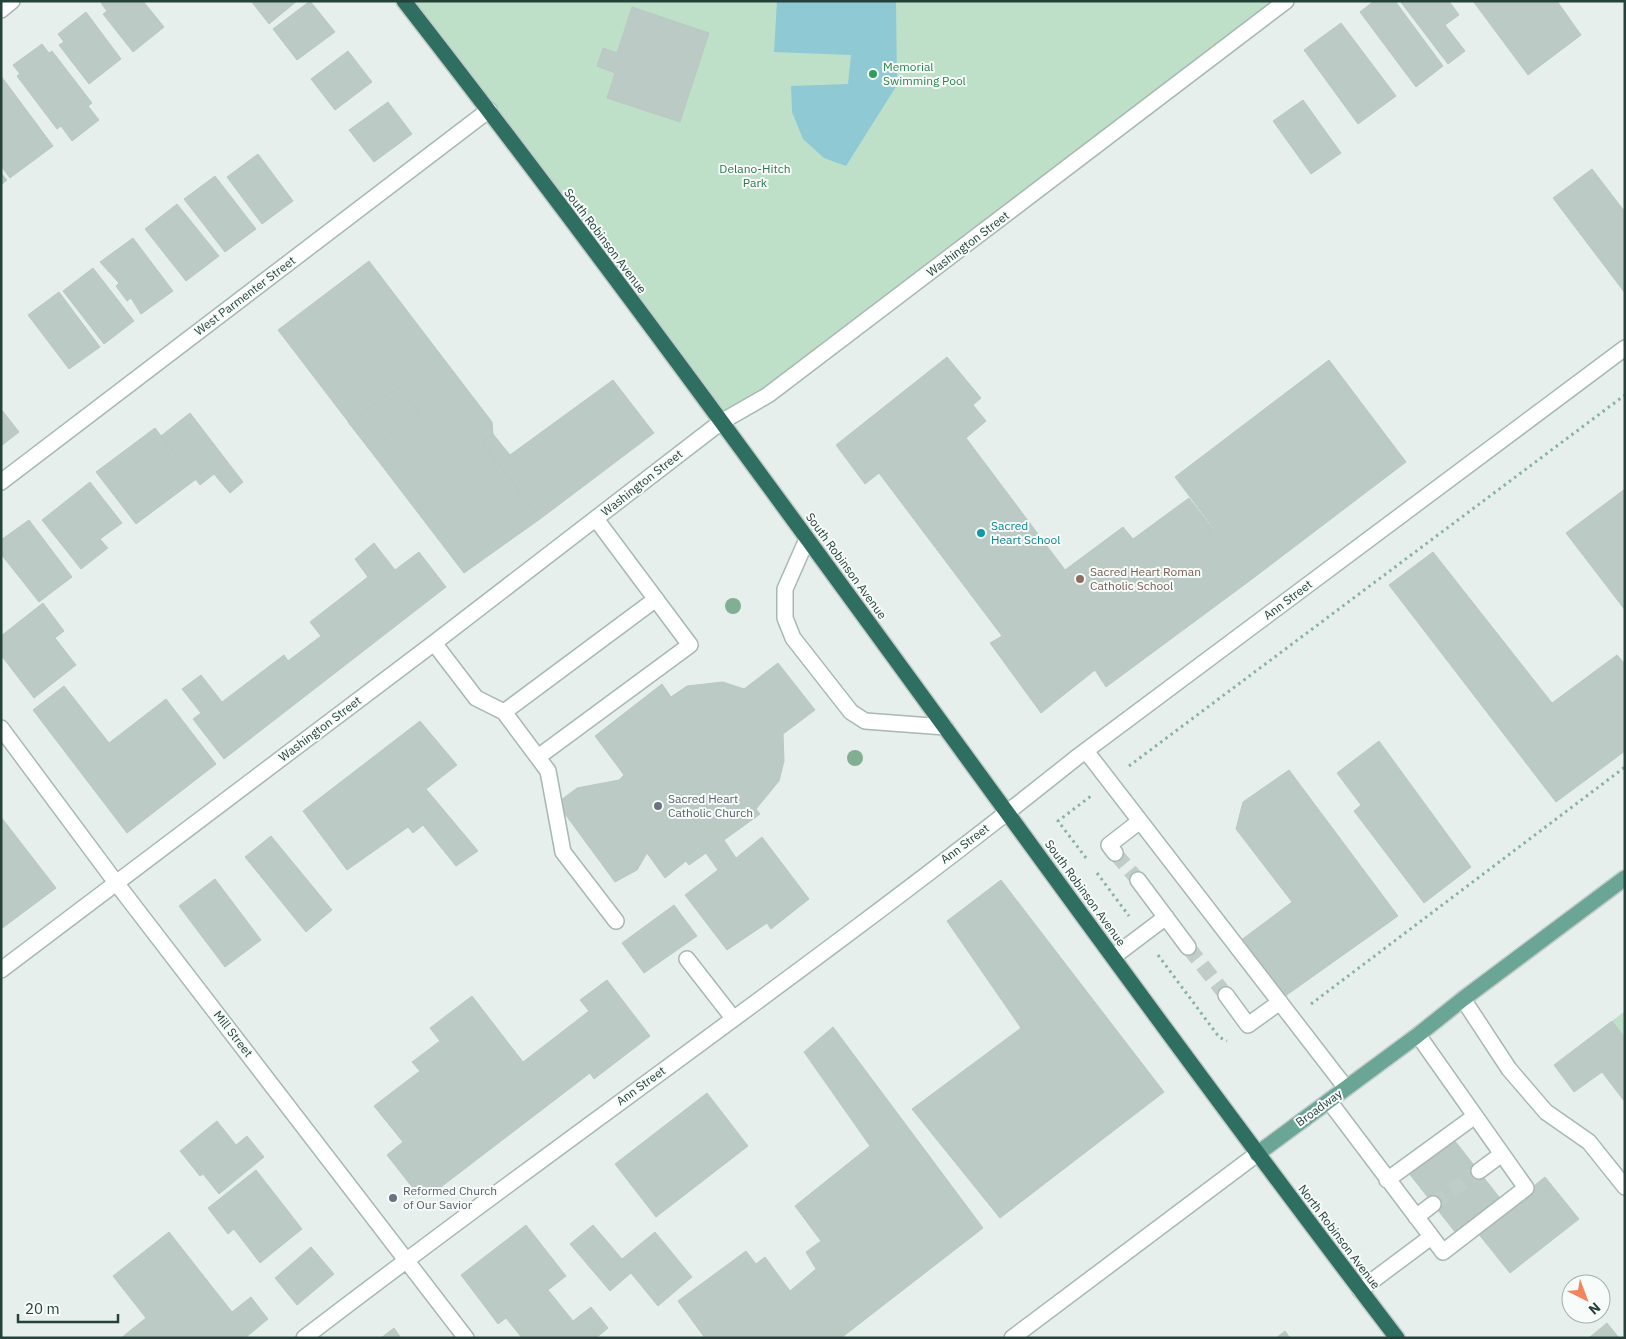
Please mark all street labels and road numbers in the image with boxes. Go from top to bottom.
street label: South Robinson Avenue [561,185,650,297]
street label: Washington Street [924,208,1012,279]
street label: West Parmenter Street [191,253,298,338]
street label: Washington Street [598,446,685,519]
street label: South Robinson Avenue [803,510,890,622]
street label: Ann Street [1260,576,1315,623]
street label: Washington Street [276,693,364,764]
street label: Ann Street [937,820,992,867]
street label: South Robinson Avenue [1042,837,1129,949]
street label: Mill Street [211,1007,256,1060]
street label: Ann Street [613,1063,668,1108]
street label: Broadway [1293,1086,1345,1129]
street label: North Robinson Avenue [1295,1182,1384,1292]

